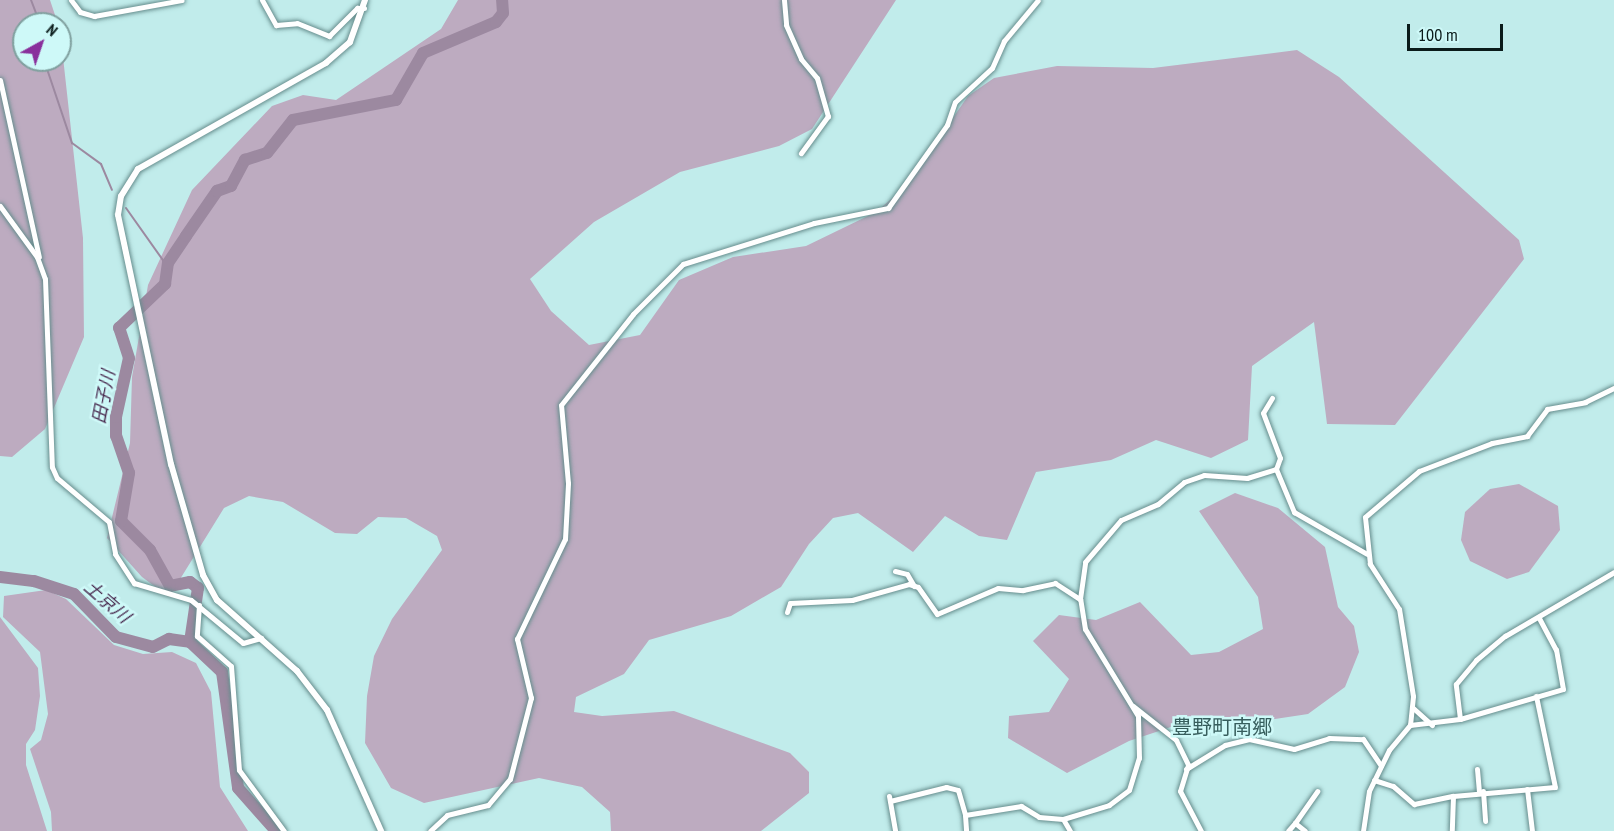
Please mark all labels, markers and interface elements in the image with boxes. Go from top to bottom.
north arrow [12,12,72,72]
scale bar [1410,12,1506,50]
text: N [43,19,62,40]
text: 100 m [1418,23,1458,46]
water label: 田子川 [88,368,120,426]
water label: 土京川 [80,576,134,628]
district label: 豊野町南郷 [1172,715,1272,739]

